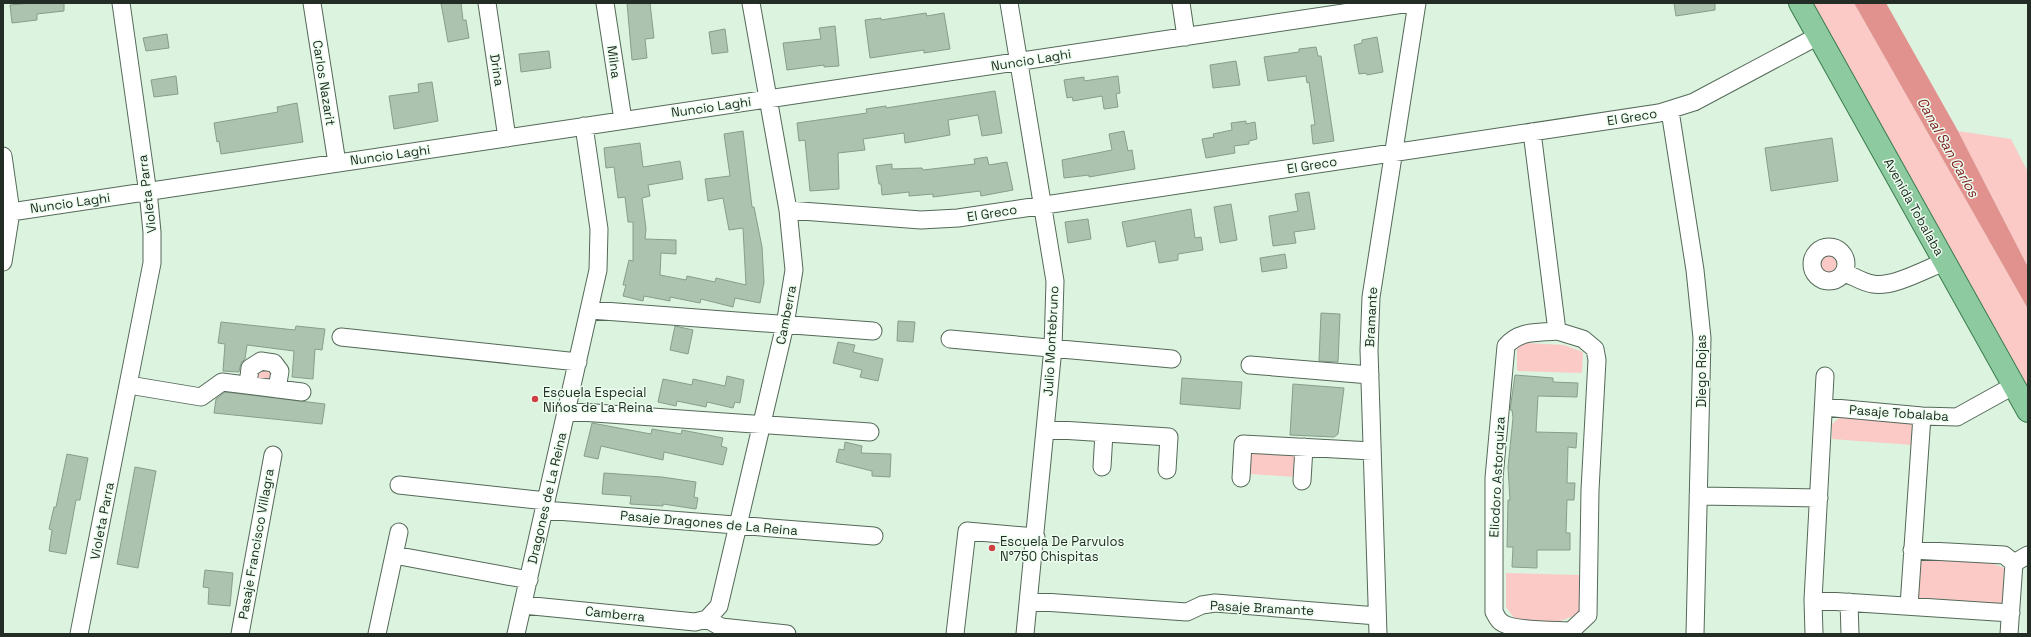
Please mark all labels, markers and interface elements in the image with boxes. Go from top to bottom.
street label: Carlos Nazarit [309,39,339,127]
street label: Milna [603,44,625,80]
street label: Nuncio Laghi [990,45,1072,75]
street label: Drina [486,53,508,88]
street label: Nuncio Laghi [670,93,752,121]
water label: Canal San Carlos [1913,94,1983,201]
street label: El Greco [1606,105,1658,129]
street label: Nuncio Laghi [349,141,431,169]
street label: Violeta Parra [134,153,160,234]
street label: El Greco [1286,153,1338,177]
street label: Avenida Tobalaba [1880,155,1948,259]
street label: Nuncio Laghi [29,189,111,217]
street label: El Greco [966,201,1018,225]
street label: Camberra [772,283,800,346]
street label: Julio Montebruno [1040,285,1062,397]
street label: Bramante [1361,286,1381,348]
street label: Diego Rojas [1693,334,1710,407]
place label: Escuela Especial Niños de La Reina [543,384,653,416]
marker: Escuela Especial Niños de La Reina [530,394,540,404]
street label: Pasaje Tobalaba [1849,401,1950,425]
street label: Eliodoro Astorquiza [1485,416,1509,538]
street label: Dragones de La Reina [524,430,571,566]
street label: Pasaje Francisco Villagra [234,467,278,621]
street label: Violeta Parra [86,480,118,561]
street label: Pasaje Dragones de La Reina [619,507,799,539]
place label: Escuela De Parvulos N°750 Chispitas [1000,533,1124,565]
marker: Escuela De Parvulos N°750 Chispitas [987,543,997,553]
street label: Pasaje Bramante [1210,597,1314,619]
street label: Camberra [584,602,646,626]

